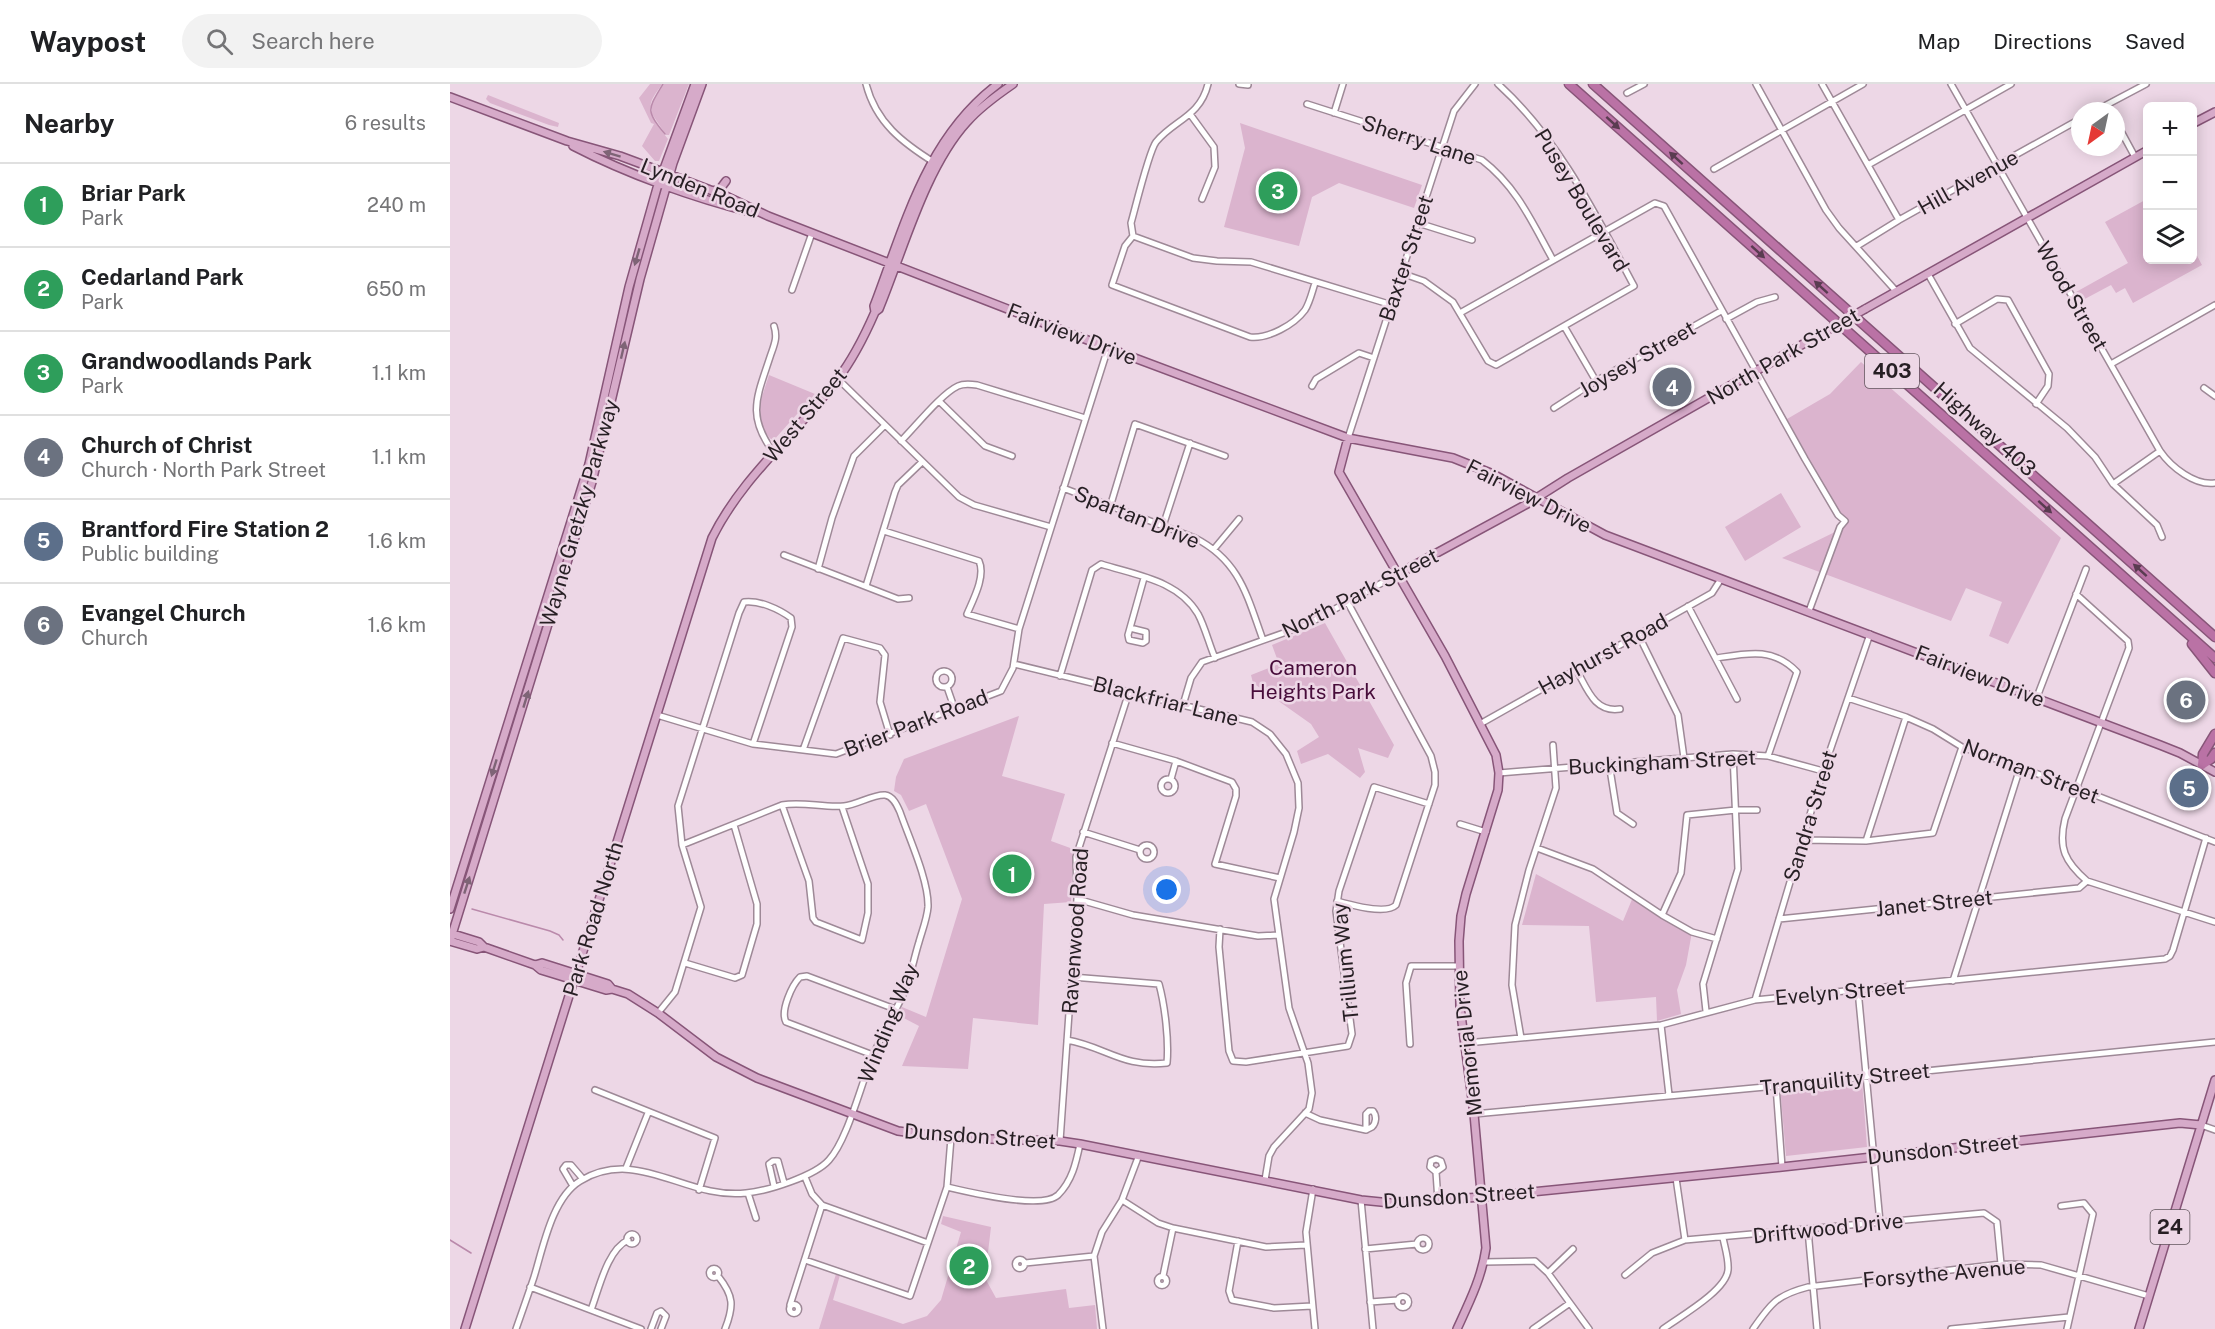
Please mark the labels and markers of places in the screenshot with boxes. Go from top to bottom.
pin: 3 [1258,168,1298,214]
pin: 4 [1652,364,1692,410]
pin: 6 [2166,678,2206,722]
pin: 5 [2170,766,2208,810]
pin: 1 [992,852,1032,896]
pin: 2 [950,1244,988,1288]

